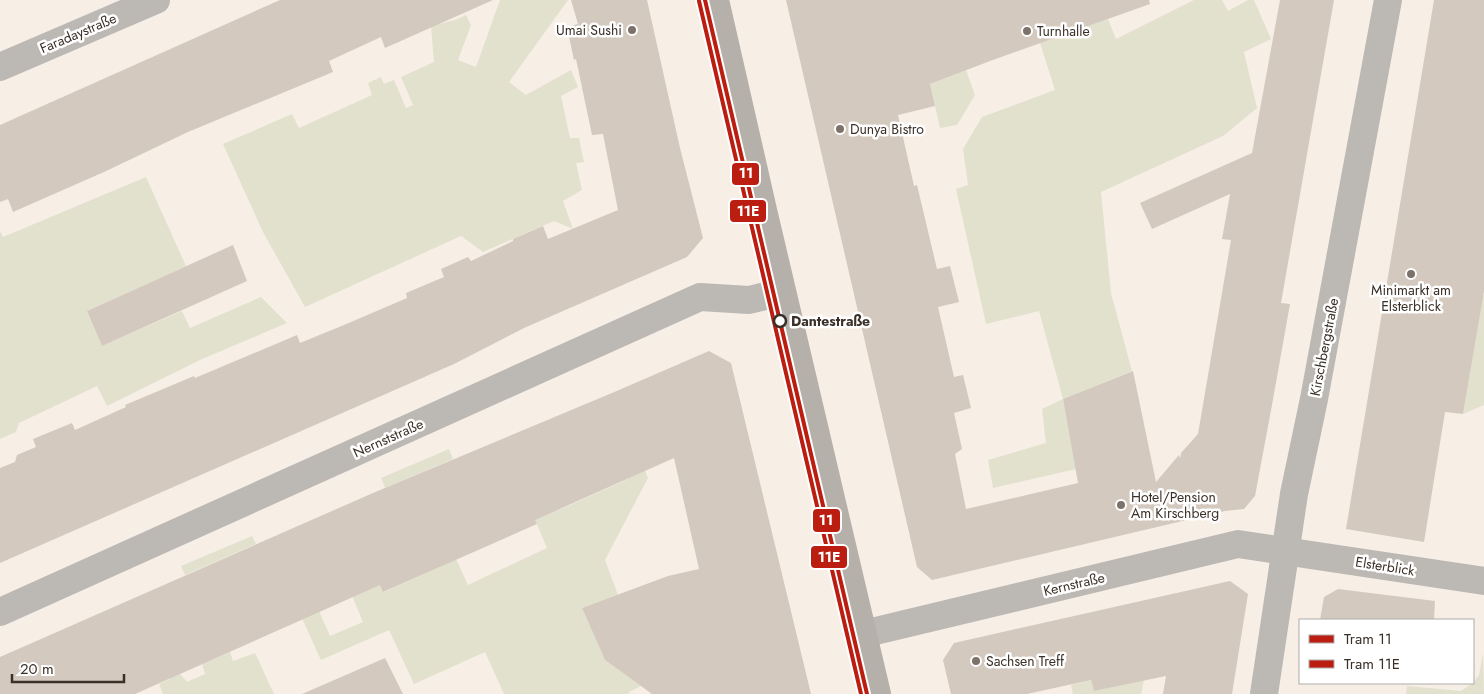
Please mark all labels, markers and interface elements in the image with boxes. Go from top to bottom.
street label: Faradaystraße [37,8,119,58]
place label: Umai Sushi [556,20,622,40]
place label: Turnhalle [1037,21,1090,41]
marker: Umai Sushi [626,24,638,36]
marker: Turnhalle [1021,25,1033,37]
place label: Dunya Bistro [850,119,924,139]
marker: Dunya Bistro [834,123,846,135]
line badge: 11 [731,162,760,186]
text: 11 [739,163,753,183]
line badge: 11E [729,199,767,223]
text: 11E [737,201,759,221]
marker: Minimarkt am Elsterblick [1405,268,1417,280]
place label: Minimarkt am Elsterblick [1371,280,1451,316]
street label: Kirschbergstraße [1305,296,1343,398]
place label: Dantestraße [791,311,870,331]
marker: Dantestraße [773,314,787,328]
street label: Nernststraße [350,414,426,462]
place label: Hotel/Pension Am Kirschberg [1131,487,1219,523]
marker: Hotel/Pension Am Kirschberg [1115,499,1127,511]
line badge: 11 [812,508,841,533]
text: 11 [819,510,833,530]
line badge: 11E [810,545,848,569]
text: 11E [818,547,840,567]
street label: Elsterblick [1354,551,1417,581]
street label: Kernstraße [1041,567,1107,601]
legend [1299,619,1474,684]
text: Tram 11 [1344,628,1392,650]
place label: Sachsen Treff [986,651,1065,671]
scale bar [12,652,125,684]
text: Tram 11E [1344,653,1400,675]
marker: Sachsen Treff [970,655,982,667]
text: 20 m [20,658,54,680]

